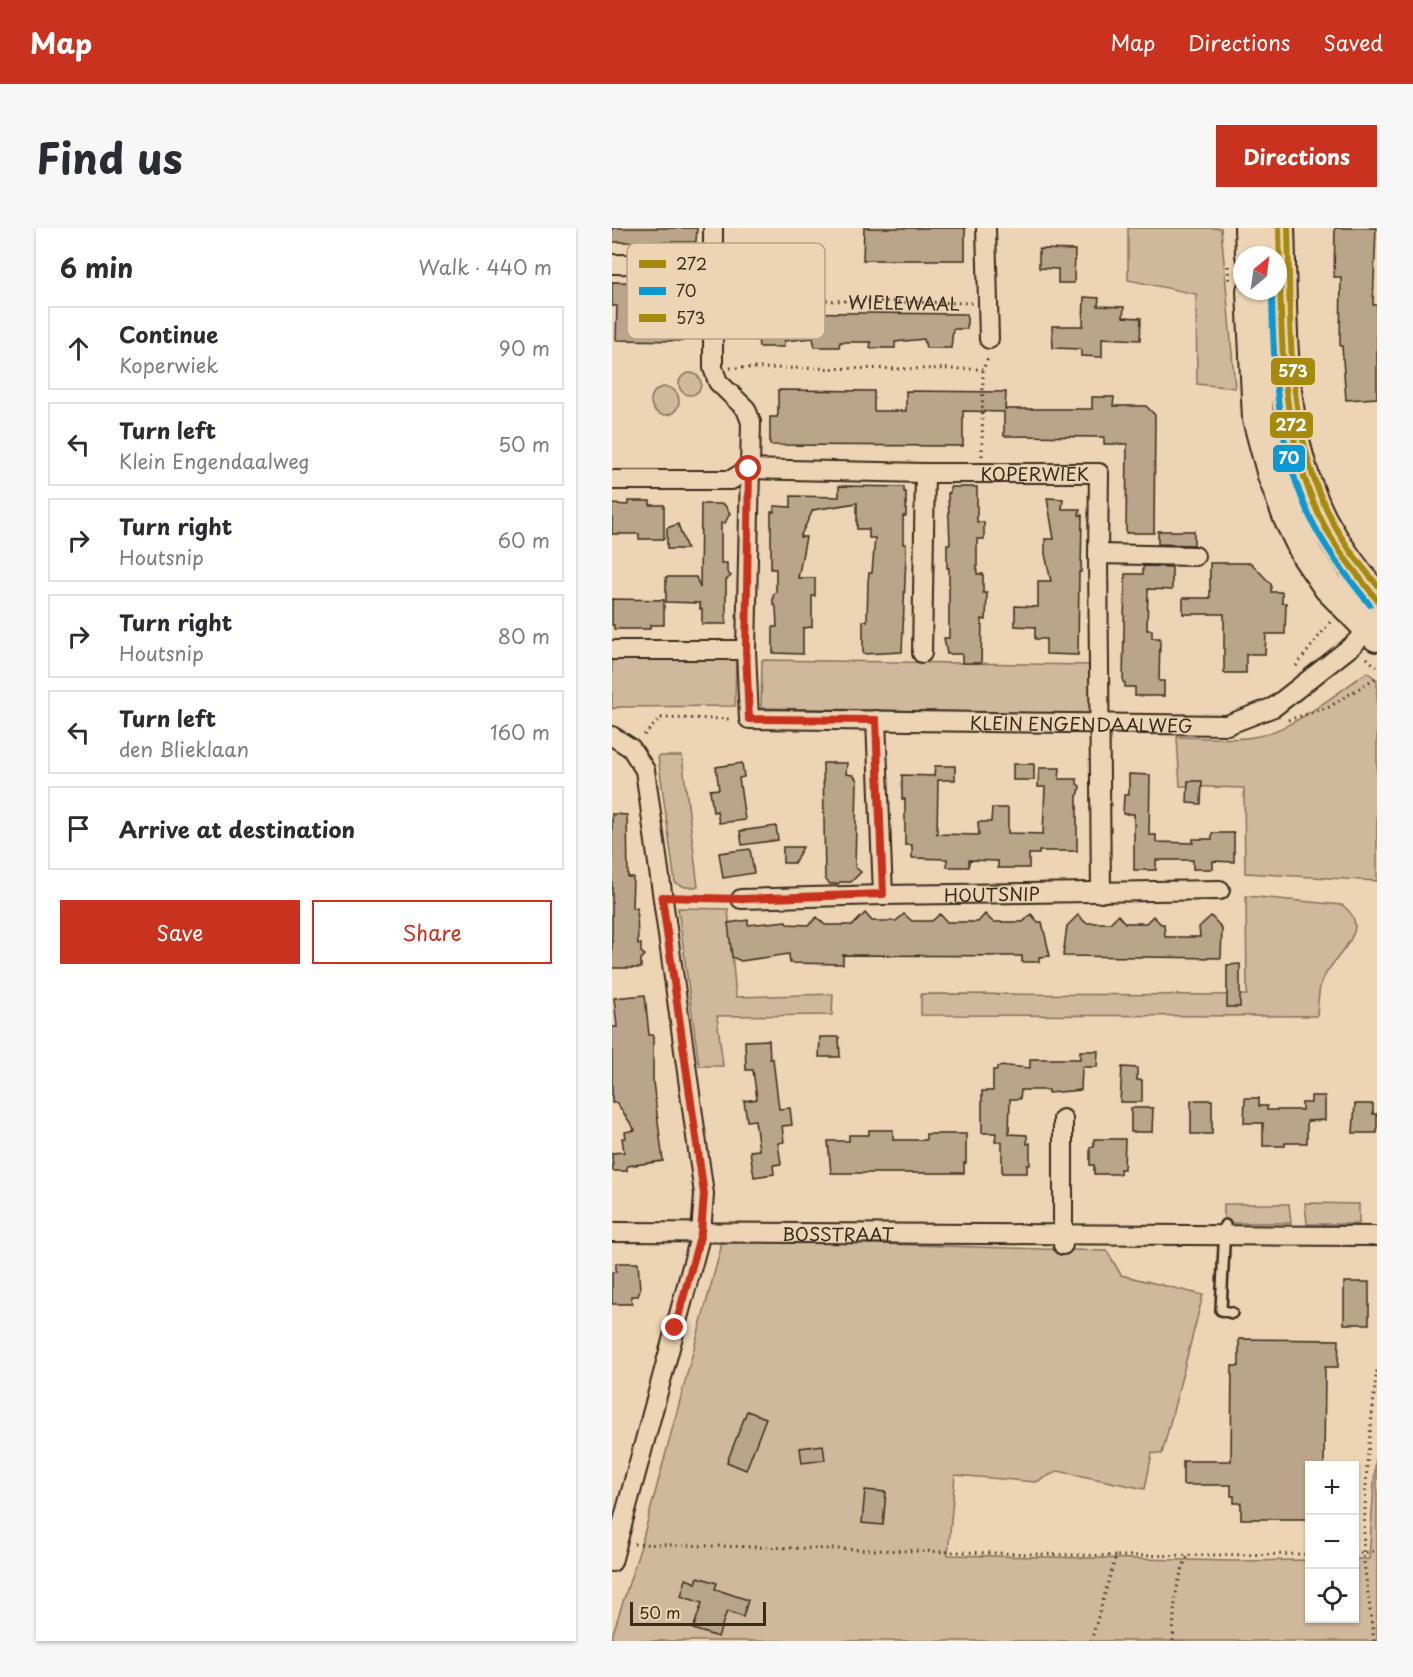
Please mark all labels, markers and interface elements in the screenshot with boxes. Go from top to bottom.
text: Map [30,21,92,64]
text: Map [1110,26,1155,58]
text: Directions [1188,26,1290,58]
text: Saved [1323,26,1383,58]
text: Find us [36,125,183,188]
button: Directions [1216,125,1377,187]
legend [627,243,825,339]
north arrow [1233,246,1287,300]
text: 6 min [60,248,133,287]
text: 272 [676,251,707,275]
text: Walk · 440 m [419,252,552,282]
text: 70 [676,278,696,302]
street label: WIELEWAAL [848,287,960,316]
text: 573 [676,305,705,329]
text: Continue [119,317,218,350]
icon: ahead [62,332,95,365]
text: 90 m [499,333,550,363]
text: Koperwiek [119,350,218,380]
line badge: 573 [1270,357,1316,386]
text: 573 [1278,358,1308,382]
line badge: 272 [1269,411,1314,439]
text: 272 [1275,412,1307,436]
text: Turn left [119,413,216,446]
icon: left [62,428,95,461]
text: 50 m [498,429,550,459]
line badge: 70 [1272,444,1306,473]
text: 70 [1279,445,1300,469]
text: Klein Engendaalweg [119,446,310,476]
route start [735,455,761,481]
street label: KOPERWIEK [981,460,1089,487]
text: Turn right [119,509,232,542]
icon: right [62,524,95,557]
text: 60 m [498,525,550,555]
text: Houtsnip [119,542,204,572]
text: Turn right [119,605,232,638]
icon: right [62,620,95,653]
text: 80 m [498,621,550,651]
text: Houtsnip [119,638,204,668]
text: Turn left [119,701,216,734]
street label: KLEIN ENGENDAALWEG [970,708,1193,738]
icon: left [62,716,95,749]
text: 160 m [490,717,550,747]
text: den Blieklaan [119,734,249,764]
icon: arrive [62,812,95,845]
text: Arrive at destination [119,812,355,845]
street label: HOUTSNIP [944,879,1040,908]
button: Save [60,900,300,964]
button: Share [312,900,552,964]
street label: BOSSTRAAT [782,1219,895,1247]
route end [661,1314,687,1340]
map controls [1305,1461,1359,1623]
button: + [1305,1461,1359,1515]
button: − [1305,1515,1359,1569]
button: locate [1305,1569,1359,1623]
scale bar [630,1599,766,1626]
text: 50 m [639,1600,680,1624]

